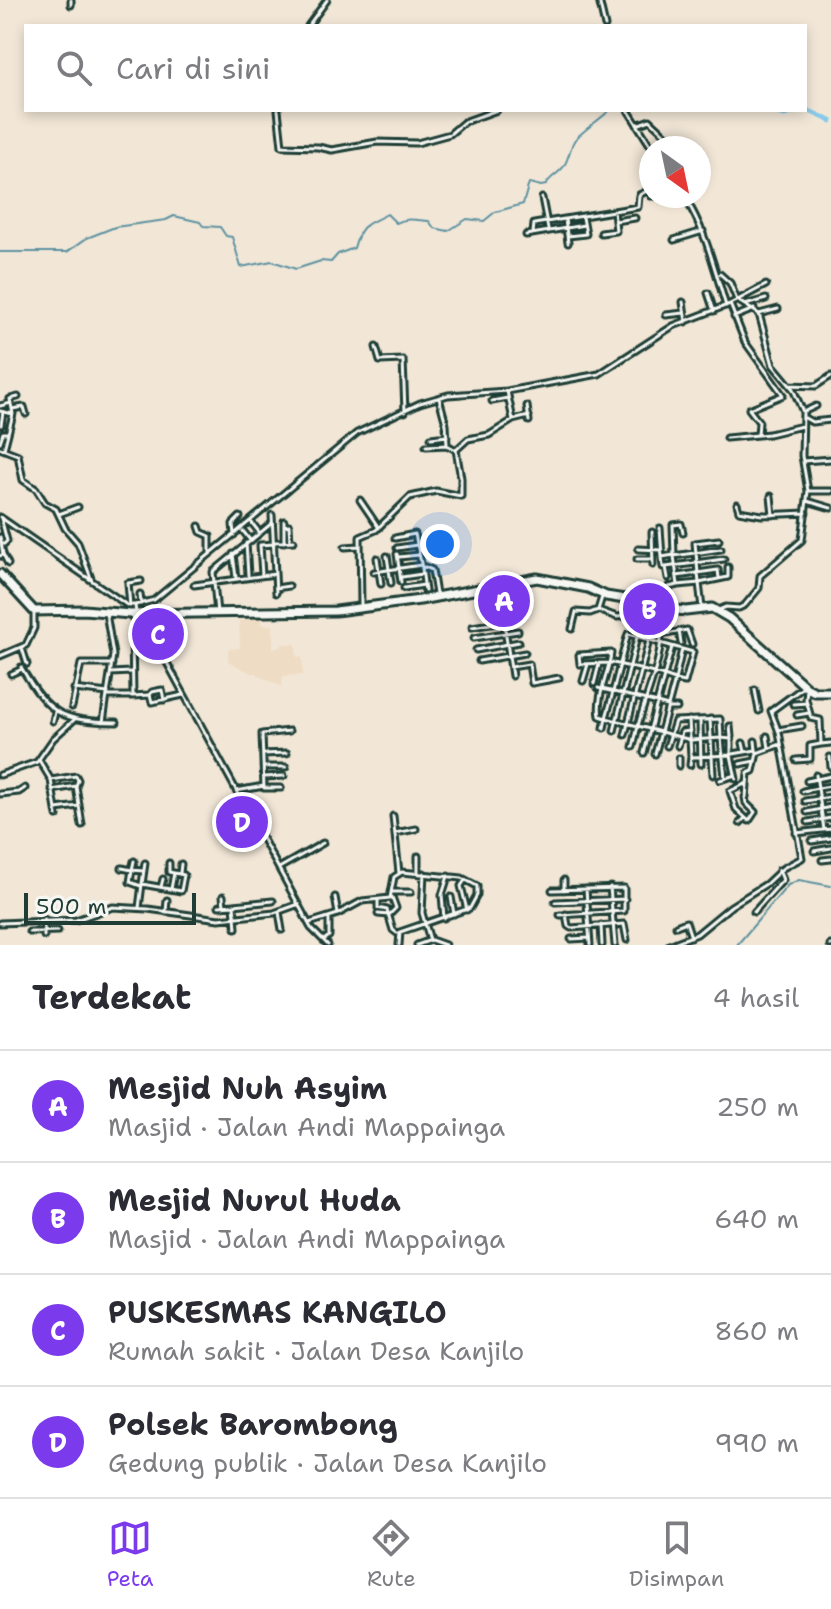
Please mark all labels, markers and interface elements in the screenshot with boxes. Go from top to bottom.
search box [24,24,807,112]
icon: search [52,46,96,90]
text: Cari di sini [116,48,271,89]
north arrow [639,136,711,208]
your location [420,524,460,564]
pin: A [478,571,530,631]
pin: B [623,579,675,639]
pin: C [132,604,184,664]
pin: D [216,792,268,852]
scale bar [24,889,196,925]
text: 500 m [36,892,106,921]
text: Terdekat [32,974,191,1020]
text: 4 hasil [713,980,799,1015]
text: Mesjid Nuh Asyim [108,1068,387,1109]
text: A [48,1089,68,1124]
text: 250 m [716,1089,799,1124]
text: Masjid · Jalan Andi Mappainga [108,1109,505,1144]
text: Mesjid Nurul Huda [108,1180,401,1221]
text: B [50,1201,66,1236]
text: 640 m [714,1201,799,1236]
text: Masjid · Jalan Andi Mappainga [108,1221,505,1256]
text: PUSKESMAS KANGILO [108,1292,447,1333]
text: C [50,1313,66,1348]
text: 860 m [715,1313,799,1348]
text: Rumah sakit · Jalan Desa Kanjilo [108,1333,524,1368]
text: Polsek Barombong [108,1404,398,1445]
text: D [49,1425,67,1460]
text: 990 m [715,1425,799,1460]
text: Gedung publik · Jalan Desa Kanjilo [108,1445,547,1480]
tab: Peta [107,1516,154,1593]
tab: Rute [367,1516,416,1593]
tab: Disimpan [629,1516,724,1593]

